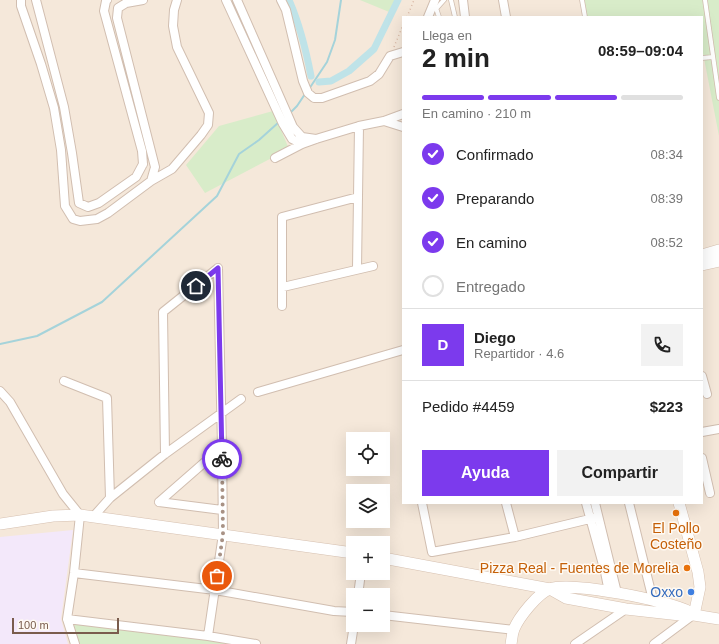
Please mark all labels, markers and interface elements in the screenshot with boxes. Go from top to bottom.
text: Llega en [422,28,472,43]
text: 08:59–09:04 [598,42,683,59]
text: 2 min [422,43,490,73]
text: En camino · 210 m [422,106,531,121]
icon: check [422,143,444,165]
text: Confirmado [456,146,534,163]
text: 08:34 [650,147,683,162]
icon: check [422,187,444,209]
text: Preparando [456,190,534,207]
text: 08:39 [650,191,683,206]
icon: check [422,231,444,253]
text: En camino [456,234,527,251]
text: 08:52 [650,235,683,250]
pin [179,269,213,303]
icon: home [185,275,207,297]
text: Entregado [456,278,525,295]
button: phone [641,324,683,366]
text: Diego [474,329,516,346]
text: D [438,336,448,353]
text: Repartidor · 4.6 [474,346,564,361]
text: Pedido #4459 [422,398,515,415]
text: $223 [650,398,683,415]
map controls [346,432,390,632]
button: locate [346,432,390,476]
courier [202,439,242,479]
icon: bike [211,448,233,470]
button: Ayuda [422,450,549,496]
button: Compartir [557,450,683,496]
button: layers [346,484,390,528]
marker: El Pollo Costeño [671,508,681,518]
place label: El Pollo Costeño [650,520,702,552]
button: + [346,536,390,580]
pin [200,559,234,593]
place label: Pizza Real - Fuentes de Morelia [480,560,679,576]
marker: Pizza Real - Fuentes de Morelia [682,563,692,573]
icon: bag [206,565,228,587]
place label: Oxxo [650,584,683,600]
marker: Oxxo [686,587,696,597]
button: − [346,588,390,632]
scale bar [12,616,119,635]
text: 100 m [18,619,49,631]

